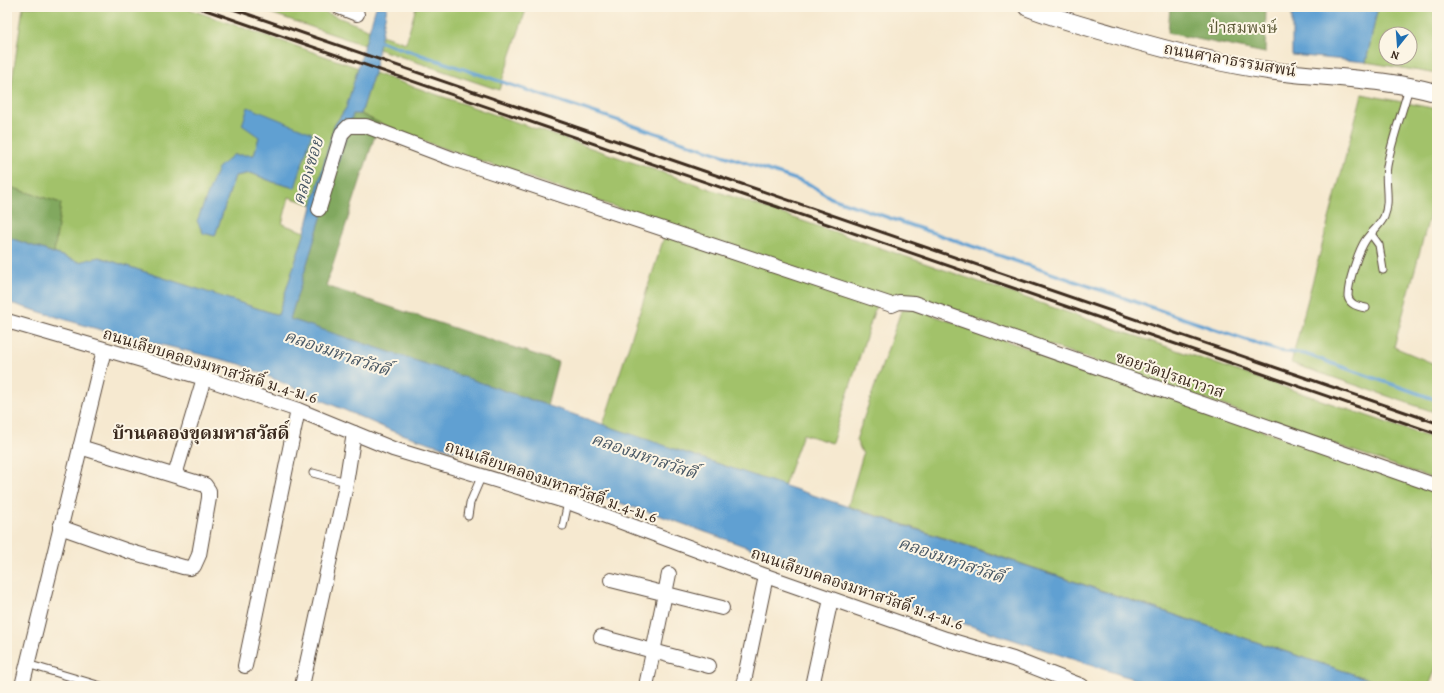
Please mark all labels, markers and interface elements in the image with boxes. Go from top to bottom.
park label: ป่าสมพงษ์ [1209,17,1277,39]
north arrow [1378,26,1418,66]
street label: ถนนศาลาธรรมสพน์ [1162,38,1298,82]
text: N [1389,47,1401,63]
water label: คลองซอย [287,133,329,208]
street label: ถนนเลียบคลองมหาสวัสดิ์ ม.4-ม.6 [100,322,320,409]
water label: คลองมหาสวัสดิ์ [281,324,398,383]
street label: ซอยวัดปุรณาวาส [1113,346,1228,404]
district label: บ้านคลองขุดมหาสวัสดิ์ [113,419,290,445]
water label: คลองมหาสวัสดิ์ [588,427,705,486]
street label: ถนนเลียบคลองมหาสวัสดิ์ ม.4-ม.6 [442,435,661,529]
water label: คลองมหาสวัสดิ์ [895,531,1012,590]
street label: ถนนเลียบคลองมหาสวัสดิ์ ม.4-ม.6 [748,542,967,636]

